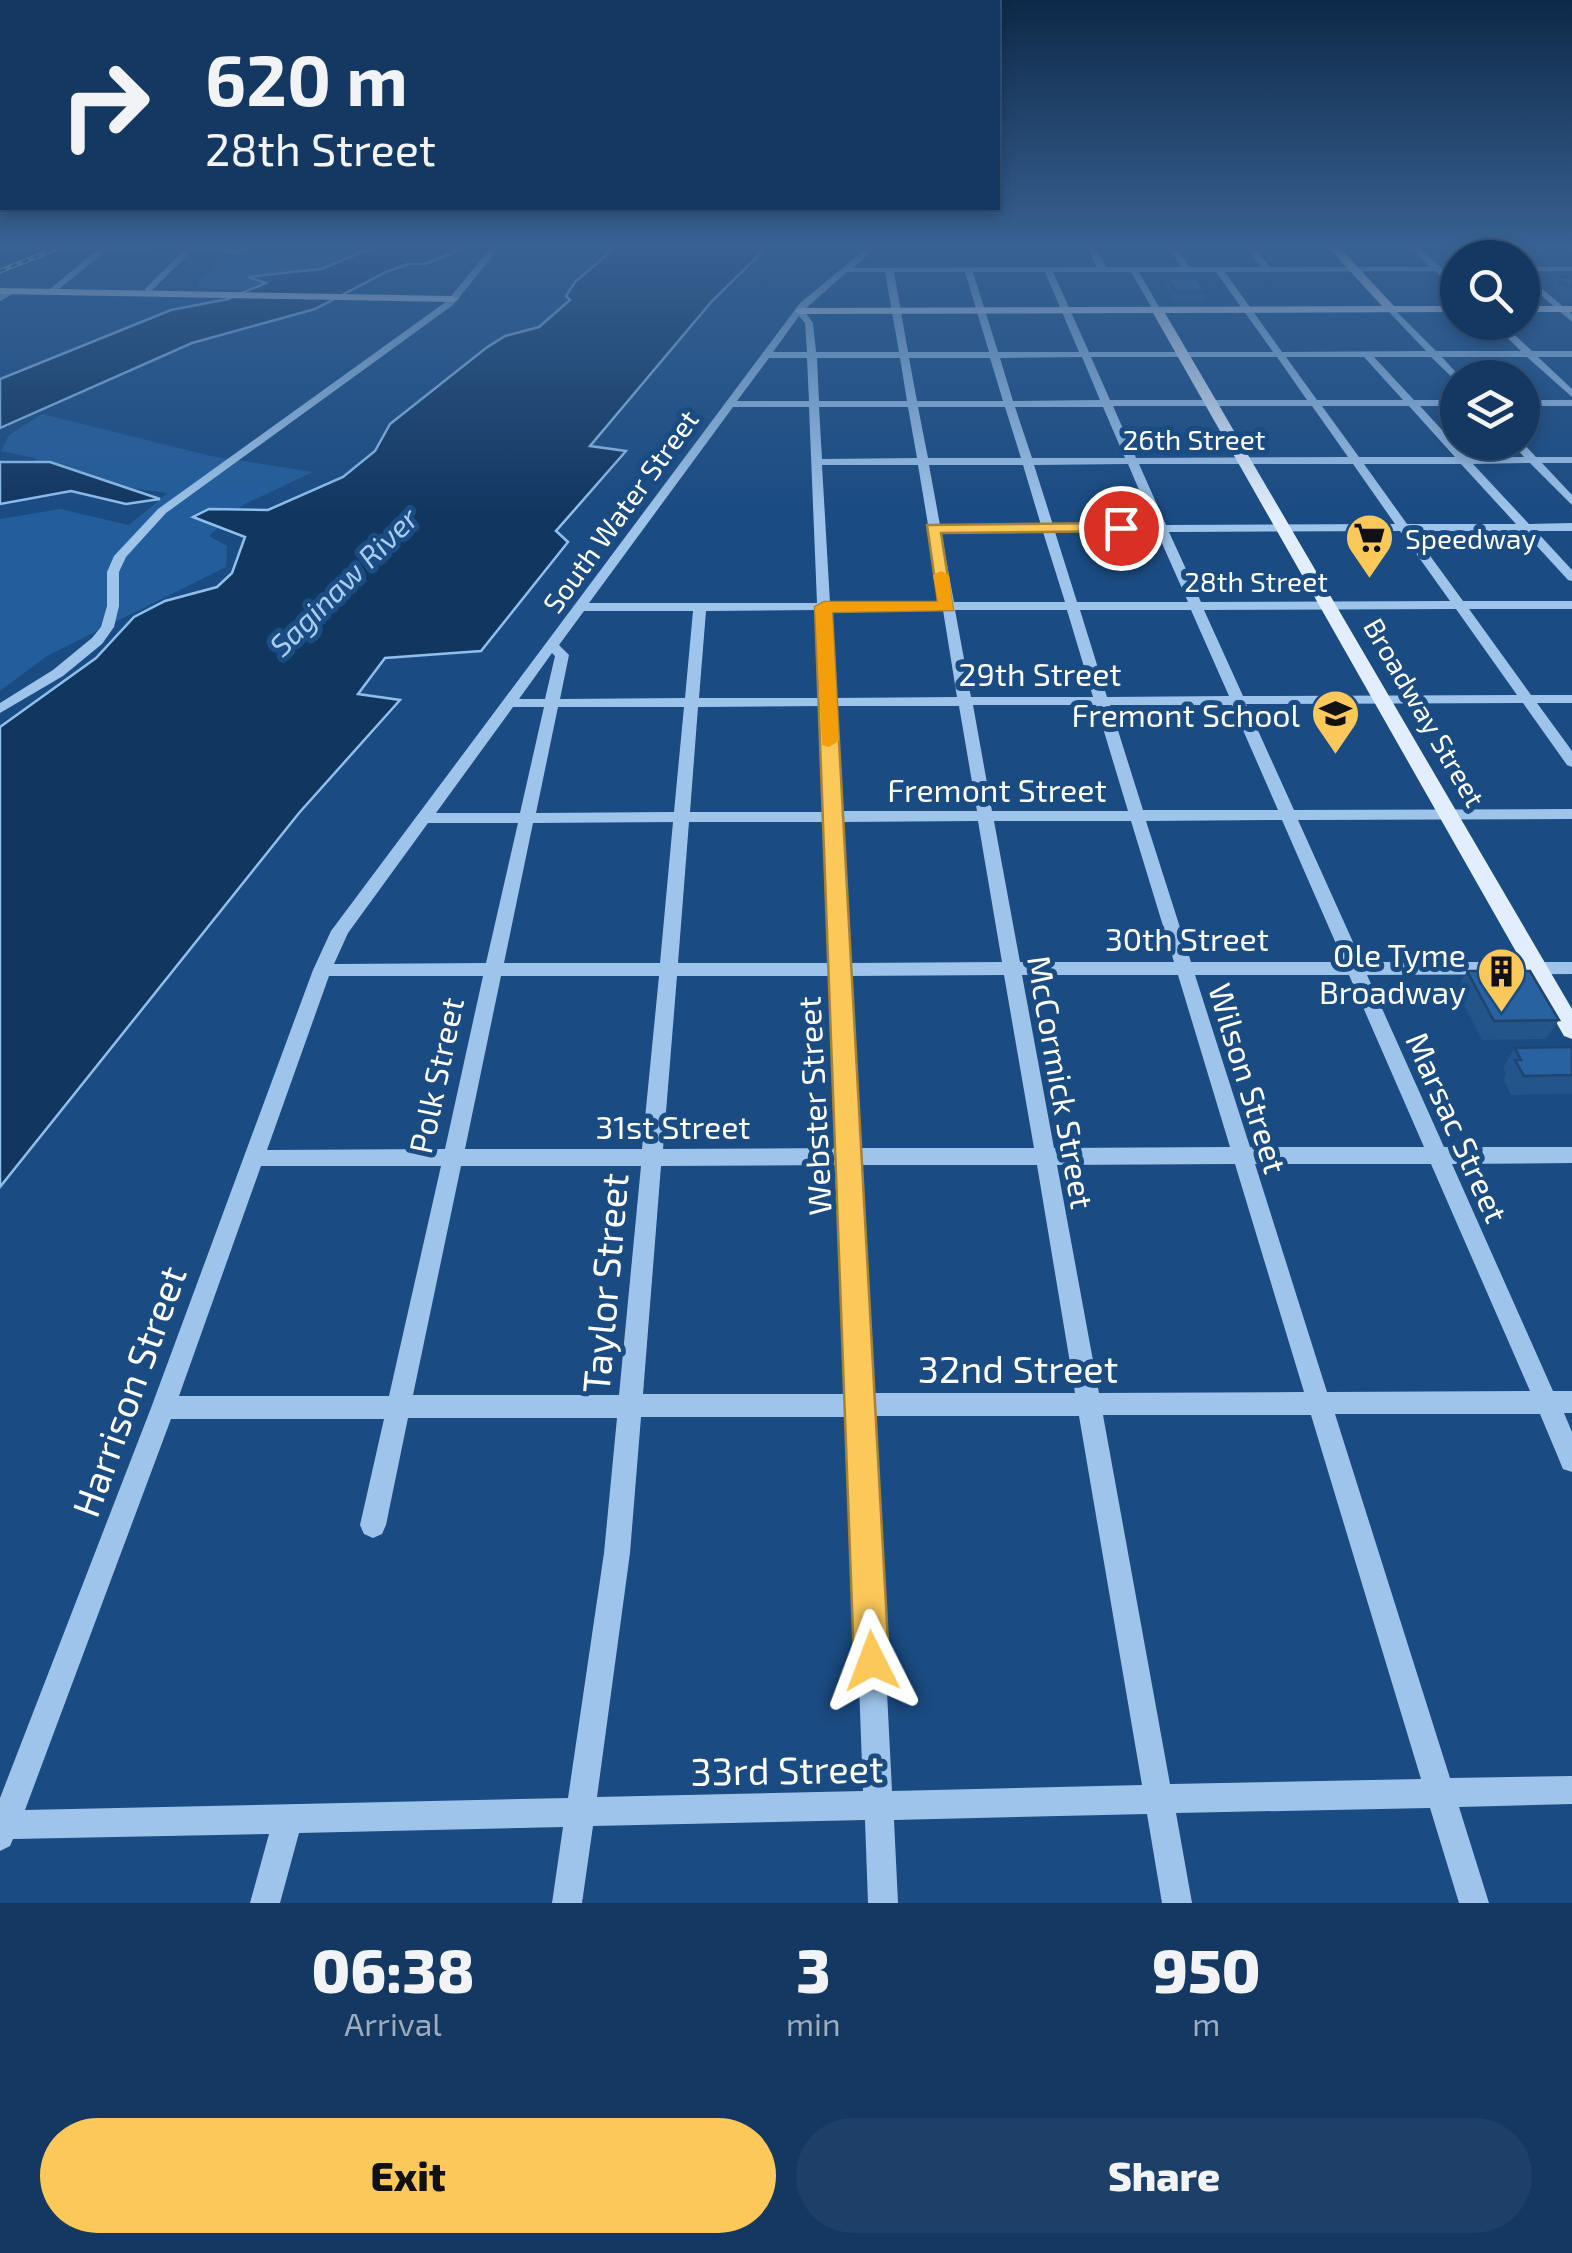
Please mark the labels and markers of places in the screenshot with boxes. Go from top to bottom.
pin [1079,486,1164,571]
supermarket icon: Speedway [1344,512,1396,580]
place label: Speedway [1405,521,1536,555]
school or university icon: Fremont School [1309,688,1361,756]
place label: Fremont School [1072,695,1300,733]
place label: Ole Tyme Broadway [1319,935,1466,1010]
building icon: Ole Tyme Broadway [1475,946,1527,1014]

